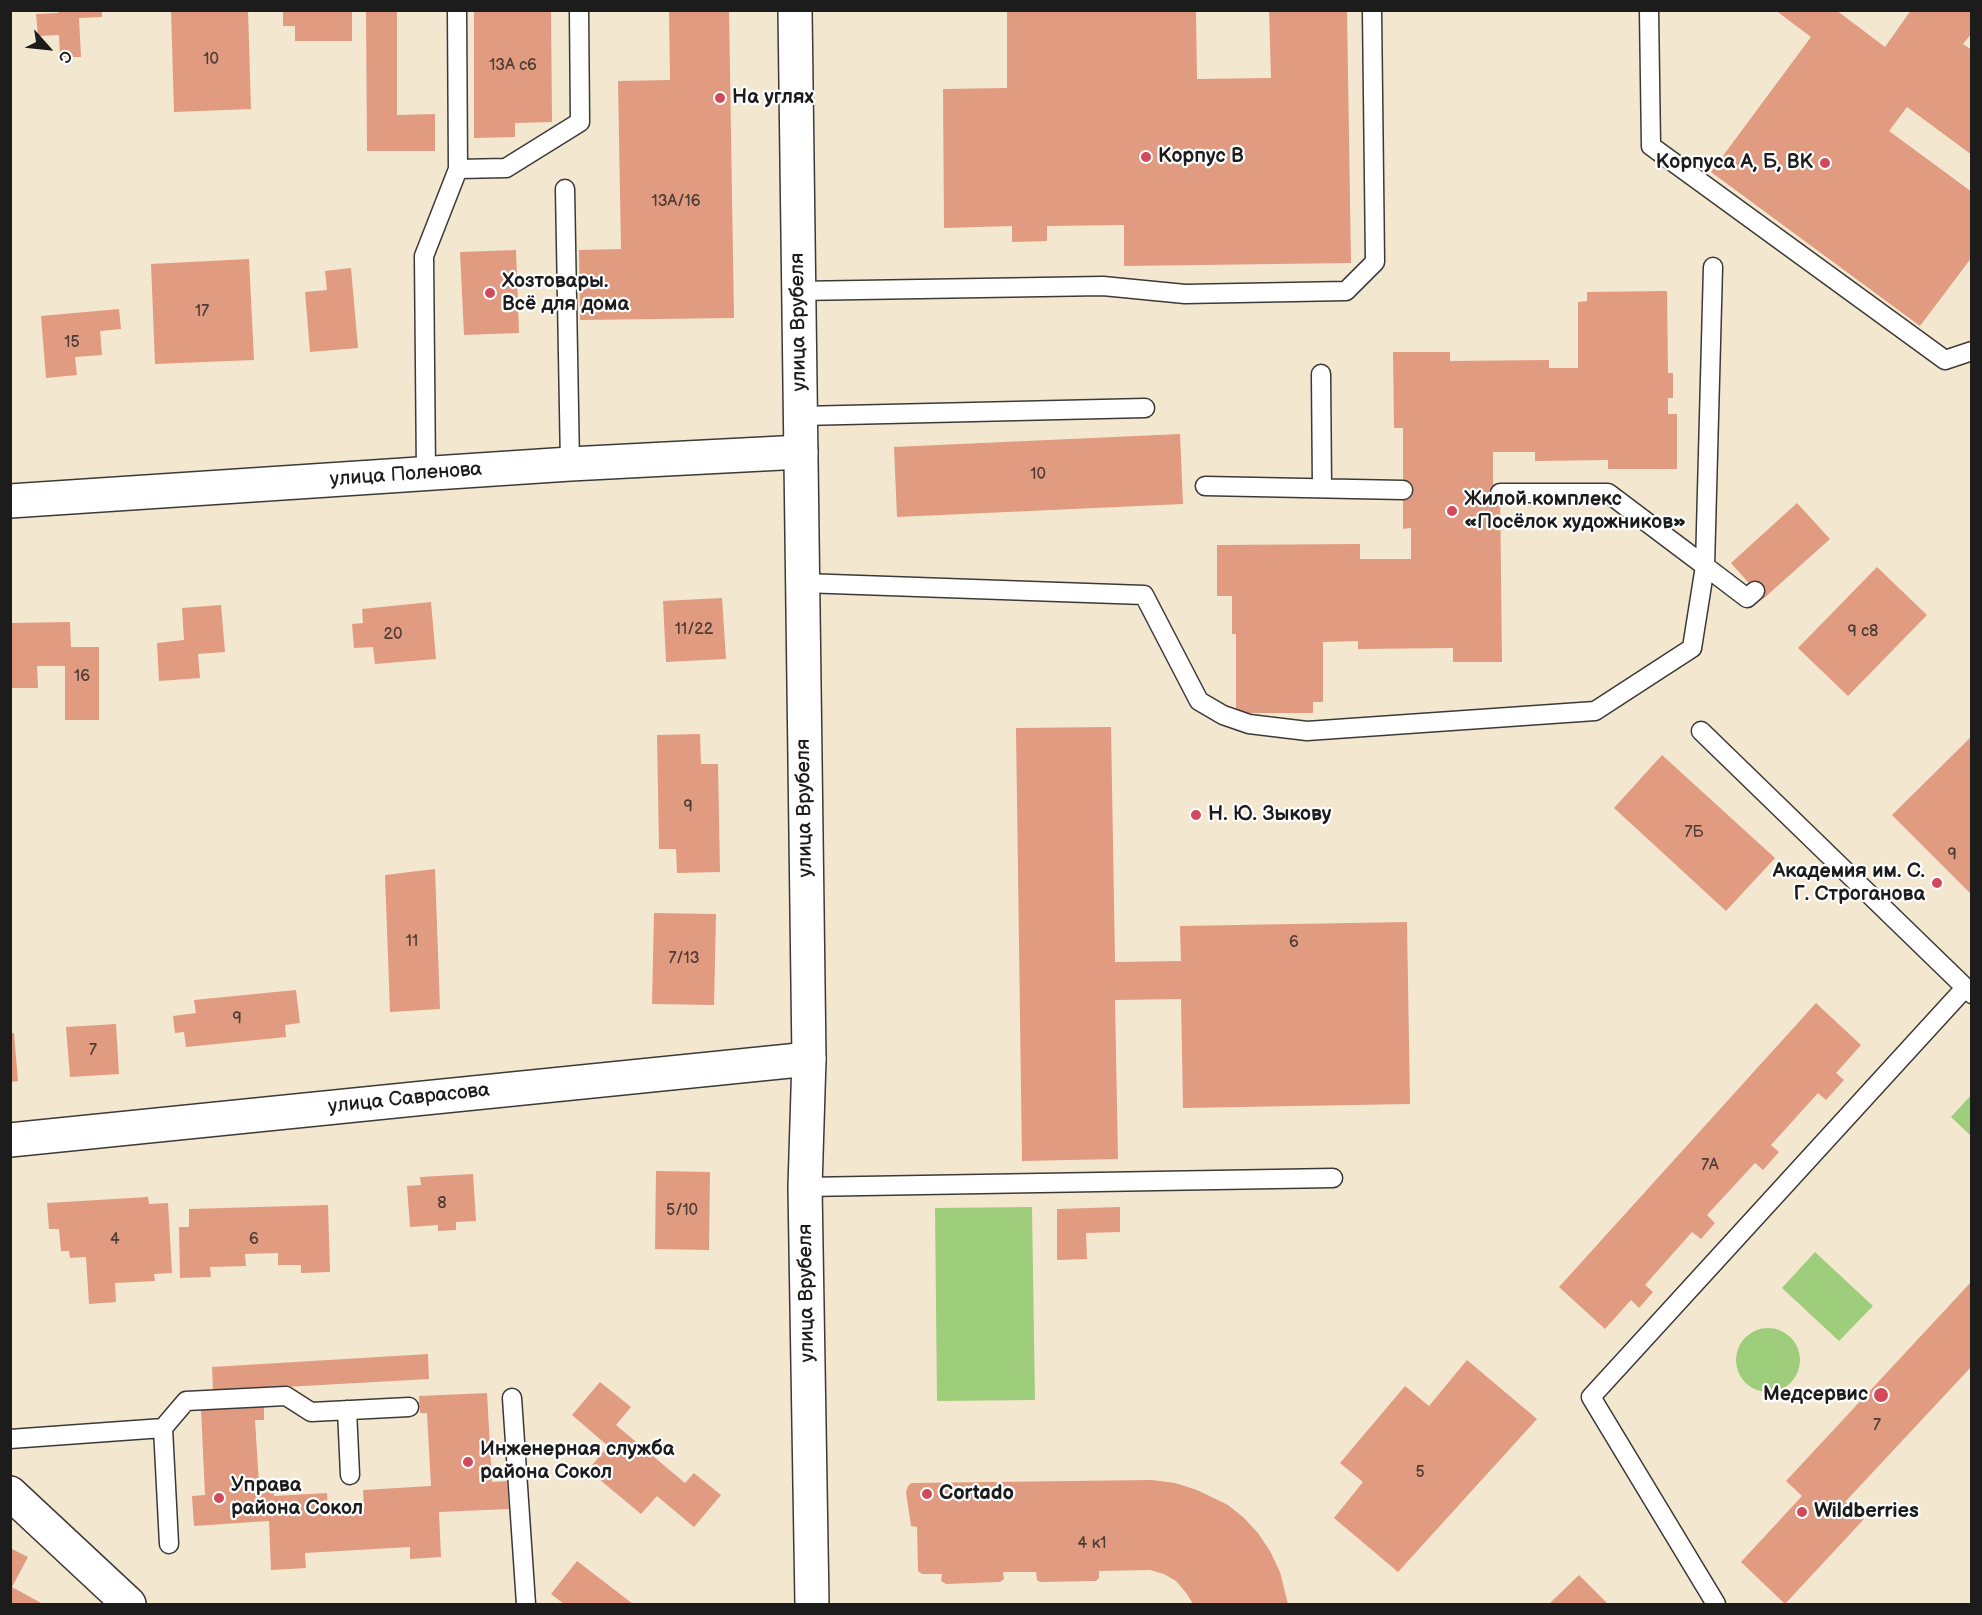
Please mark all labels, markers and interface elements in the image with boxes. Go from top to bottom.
north arrow [18,18,78,78]
text: С [53,47,75,66]
house number: 10 [203,50,219,70]
house number: 13А с6 [489,56,537,76]
place label: На углях [732,86,814,110]
marker: На углях [713,91,727,105]
place label: Корпус В [1158,145,1244,169]
marker: Корпус В [1139,150,1153,164]
place label: Корпуса А, Б, ВК [1656,151,1813,175]
marker: Корпуса А, Б, ВК [1818,156,1832,170]
house number: 13А/16 [652,192,700,212]
street label: улица Врубеля [786,253,812,391]
place label: Хозтовары. Всё для дома [502,270,629,317]
marker: Хозтовары. Всё для дома [483,286,497,300]
house number: 17 [195,302,209,322]
house number: 15 [64,333,80,353]
street label: улица Поленова [329,458,483,492]
house number: 10 [1030,465,1046,485]
place label: Жилой комплекс «Посёлок художников» [1464,488,1686,535]
marker: Жилой комплекс «Посёлок художников» [1445,504,1459,518]
house number: 11/22 [675,620,713,640]
house number: 9 с8 [1848,622,1878,642]
house number: 20 [384,625,402,645]
house number: 16 [74,667,90,687]
street label: улица Врубеля [792,739,818,877]
house number: 9 [683,797,693,817]
place label: Н. Ю. Зыкову [1208,803,1332,827]
marker: Н. Ю. Зыкову [1189,808,1203,822]
house number: 7Б [1685,823,1703,843]
house number: 9 [1947,845,1957,865]
place label: Академия им. С. Г. Строганова [1773,860,1925,907]
marker: Академия им. С. Г. Строганова [1930,876,1944,890]
house number: 11 [406,932,418,952]
house number: 6 [1289,933,1299,953]
house number: 7/13 [668,949,700,969]
house number: 9 [232,1009,242,1029]
house number: 7 [89,1041,97,1061]
street label: улица Саврасова [327,1079,491,1119]
house number: 7А [1701,1156,1719,1176]
house number: 8 [437,1194,447,1214]
house number: 5/10 [666,1201,698,1221]
street label: улица Врубеля [794,1224,820,1362]
house number: 4 [110,1230,120,1250]
house number: 6 [249,1230,259,1250]
place label: Медсервис [1763,1383,1868,1407]
marker: Медсервис [1872,1386,1890,1404]
house number: 7 [1873,1416,1881,1436]
place label: Инженерная служба района Сокол [480,1438,674,1485]
marker: Инженерная служба района Сокол [461,1455,475,1469]
house number: 5 [1415,1463,1425,1483]
place label: Управа района Сокол [231,1474,363,1521]
place label: Cortado [939,1482,1014,1506]
marker: Cortado [920,1487,934,1501]
marker: Управа района Сокол [212,1491,226,1505]
place label: Wildberries [1814,1500,1919,1524]
marker: Wildberries [1795,1505,1809,1519]
house number: 4 к1 [1078,1534,1106,1554]

